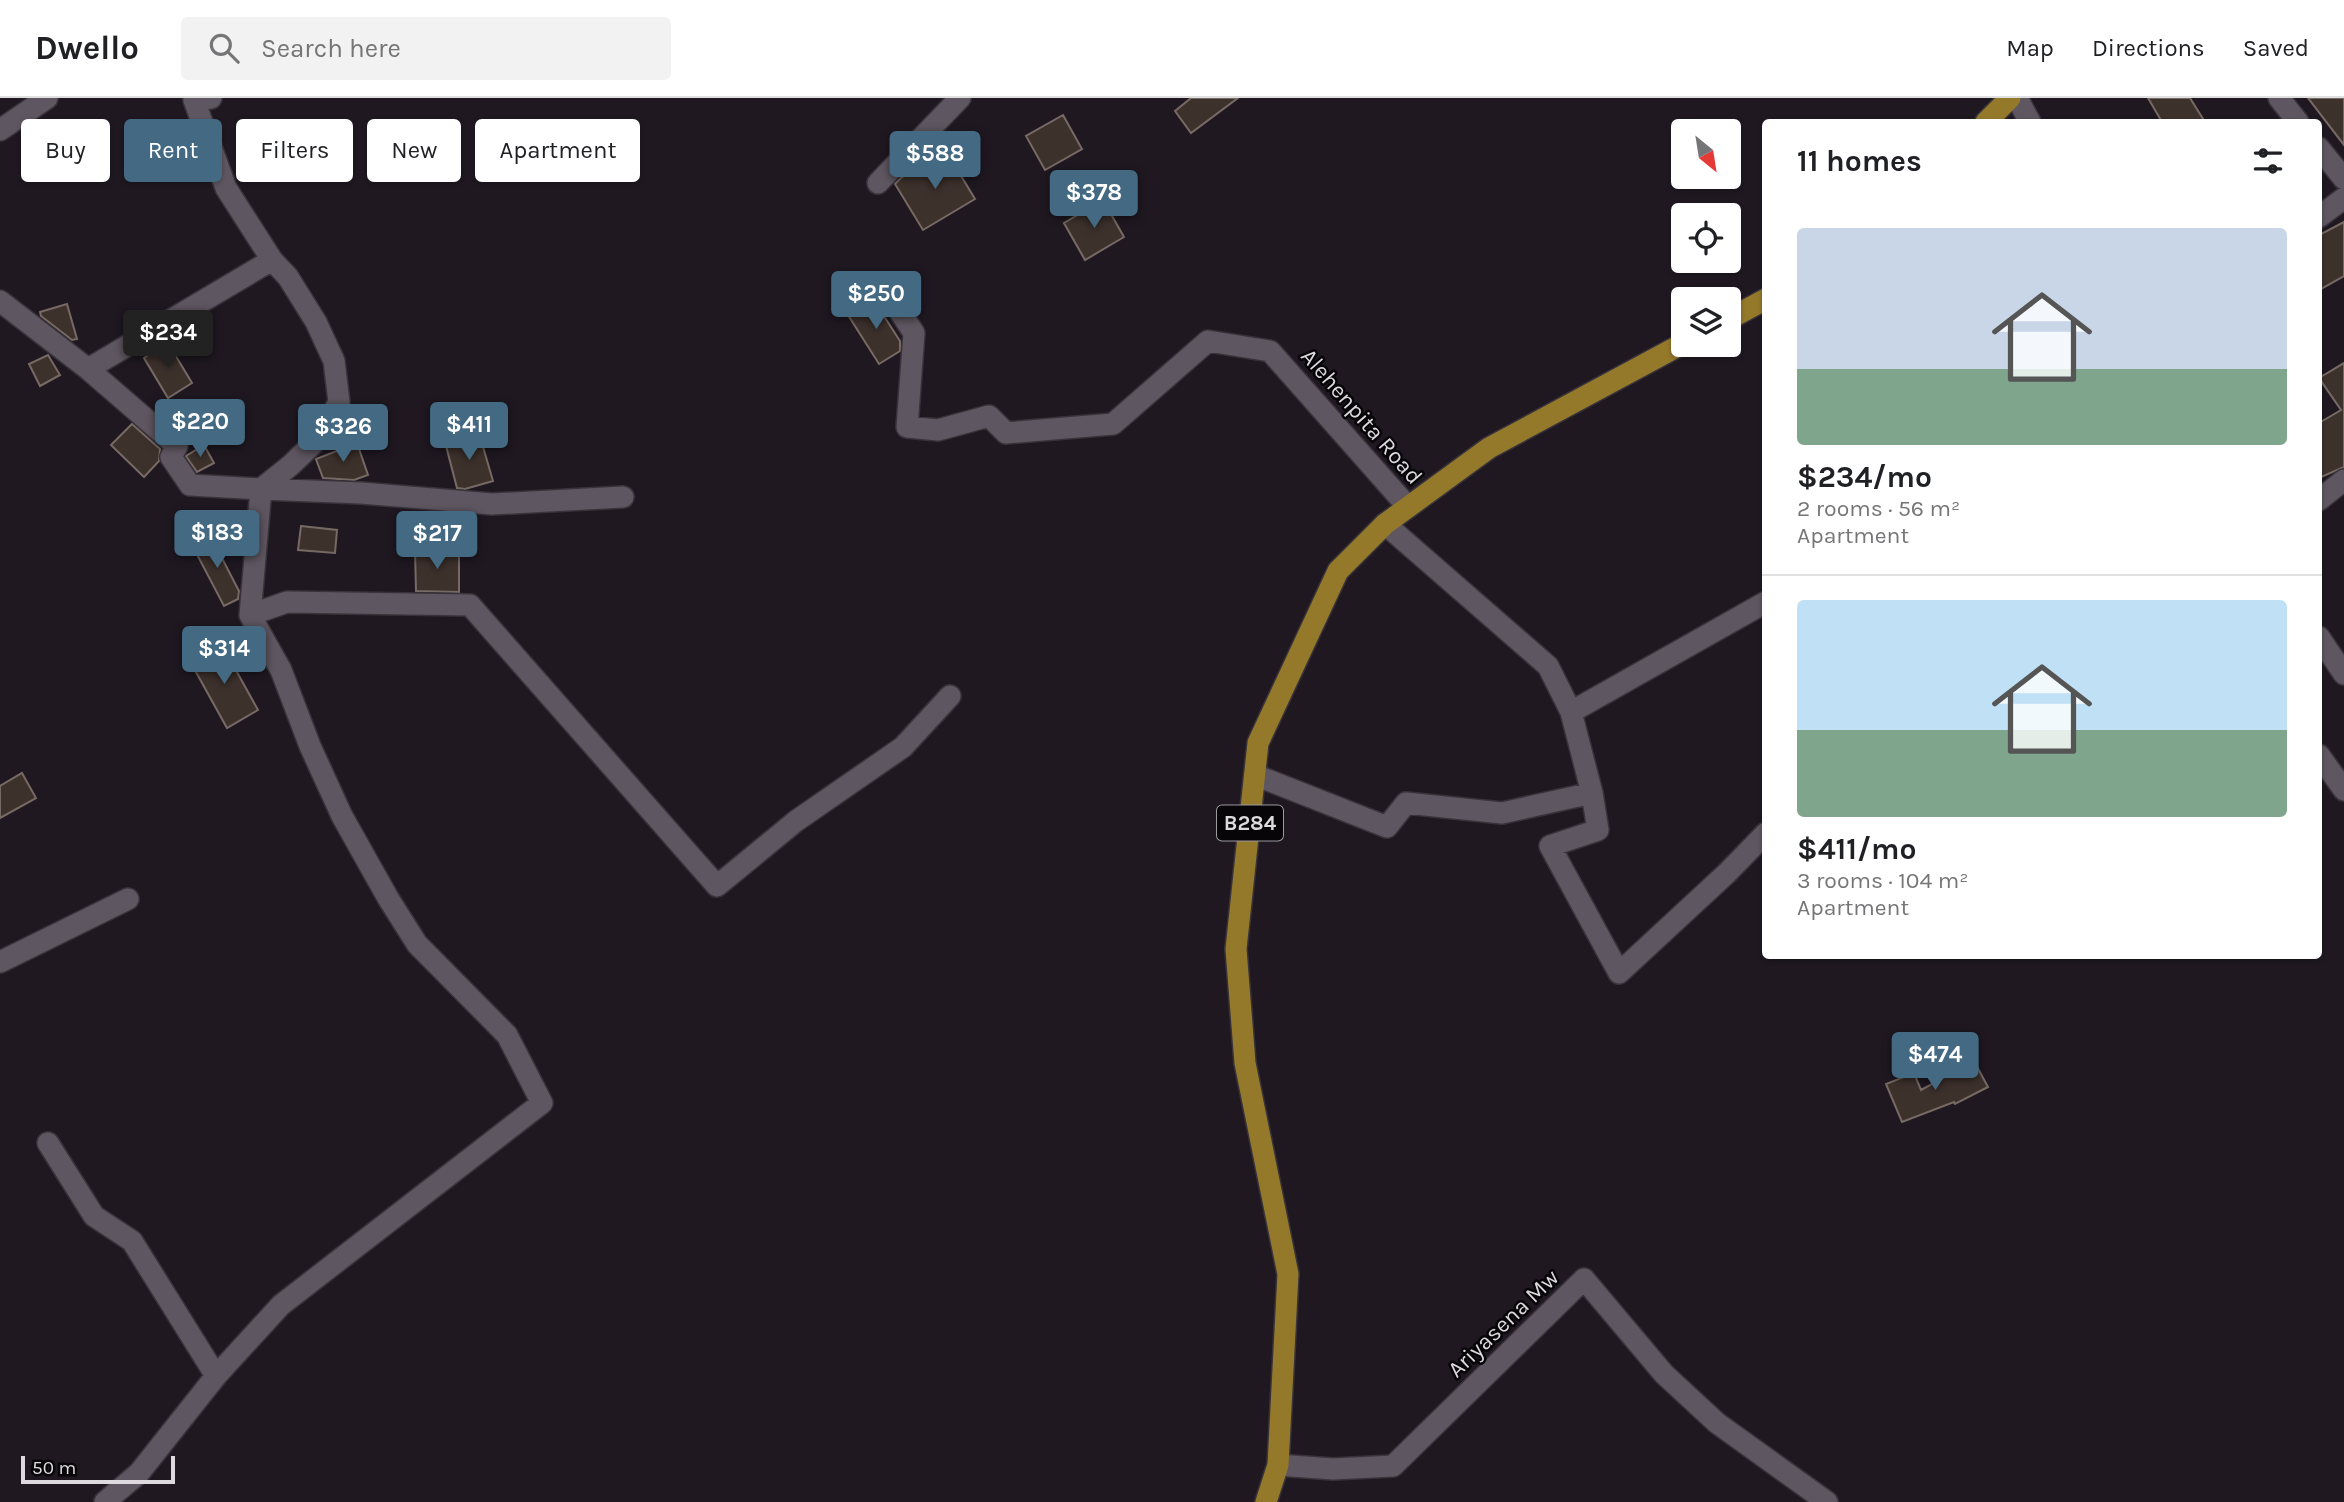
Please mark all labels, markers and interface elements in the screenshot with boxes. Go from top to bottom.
search box [181,17,671,80]
text: Dwello [35,29,139,67]
icon: search [205,29,243,67]
text: Search here [261,33,401,64]
text: Map [2006,34,2054,62]
text: Directions [2092,34,2205,62]
text: Saved [2243,34,2309,62]
chip: Buy [21,119,110,182]
chip: Rent [124,119,222,182]
chip: Filters [236,119,353,182]
chip: New [367,119,461,182]
chip: Apartment [475,119,640,182]
north arrow [1671,119,1741,189]
map controls [1671,119,1741,357]
pin: $588 [894,132,976,191]
text: $588 [906,140,964,167]
icon: filters [2249,142,2287,180]
text: 11 homes [1797,143,1922,179]
pin: $378 [1053,170,1135,230]
text: $378 [1066,179,1122,206]
button: locate [1671,203,1741,273]
pin: $250 [835,272,917,331]
icon: home [1979,274,2105,400]
text: $250 [847,280,905,307]
button: layers [1671,287,1741,357]
pin: $234 [127,310,209,370]
text: $234 [139,319,197,346]
street label: Alehenpita Road [1295,343,1428,490]
pin: $220 [159,400,241,459]
pin: $411 [428,402,510,462]
pin: $326 [302,404,384,464]
text: $220 [171,408,229,435]
text: $411 [446,411,492,438]
text: $326 [314,413,372,440]
text: $234/mo [1797,459,1932,495]
text: 2 rooms · 56 m² [1797,495,1960,522]
pin: $183 [176,510,258,570]
pin: $217 [396,512,478,571]
text: $183 [190,519,244,546]
text: $217 [412,520,462,547]
text: Apartment [1797,522,1909,549]
pin: $314 [183,626,265,686]
text: $314 [198,635,250,662]
icon: home [1979,646,2105,772]
road number: B284 [1217,806,1283,840]
text: $411/mo [1797,831,1917,867]
text: 3 rooms · 104 m² [1797,867,1968,894]
text: Apartment [1797,894,1909,921]
pin: $474 [1894,1032,1976,1092]
text: $474 [1908,1041,1962,1068]
street label: Ariyasena Mw [1442,1263,1565,1383]
scale bar [21,1453,175,1485]
text: 50 m [32,1457,76,1479]

